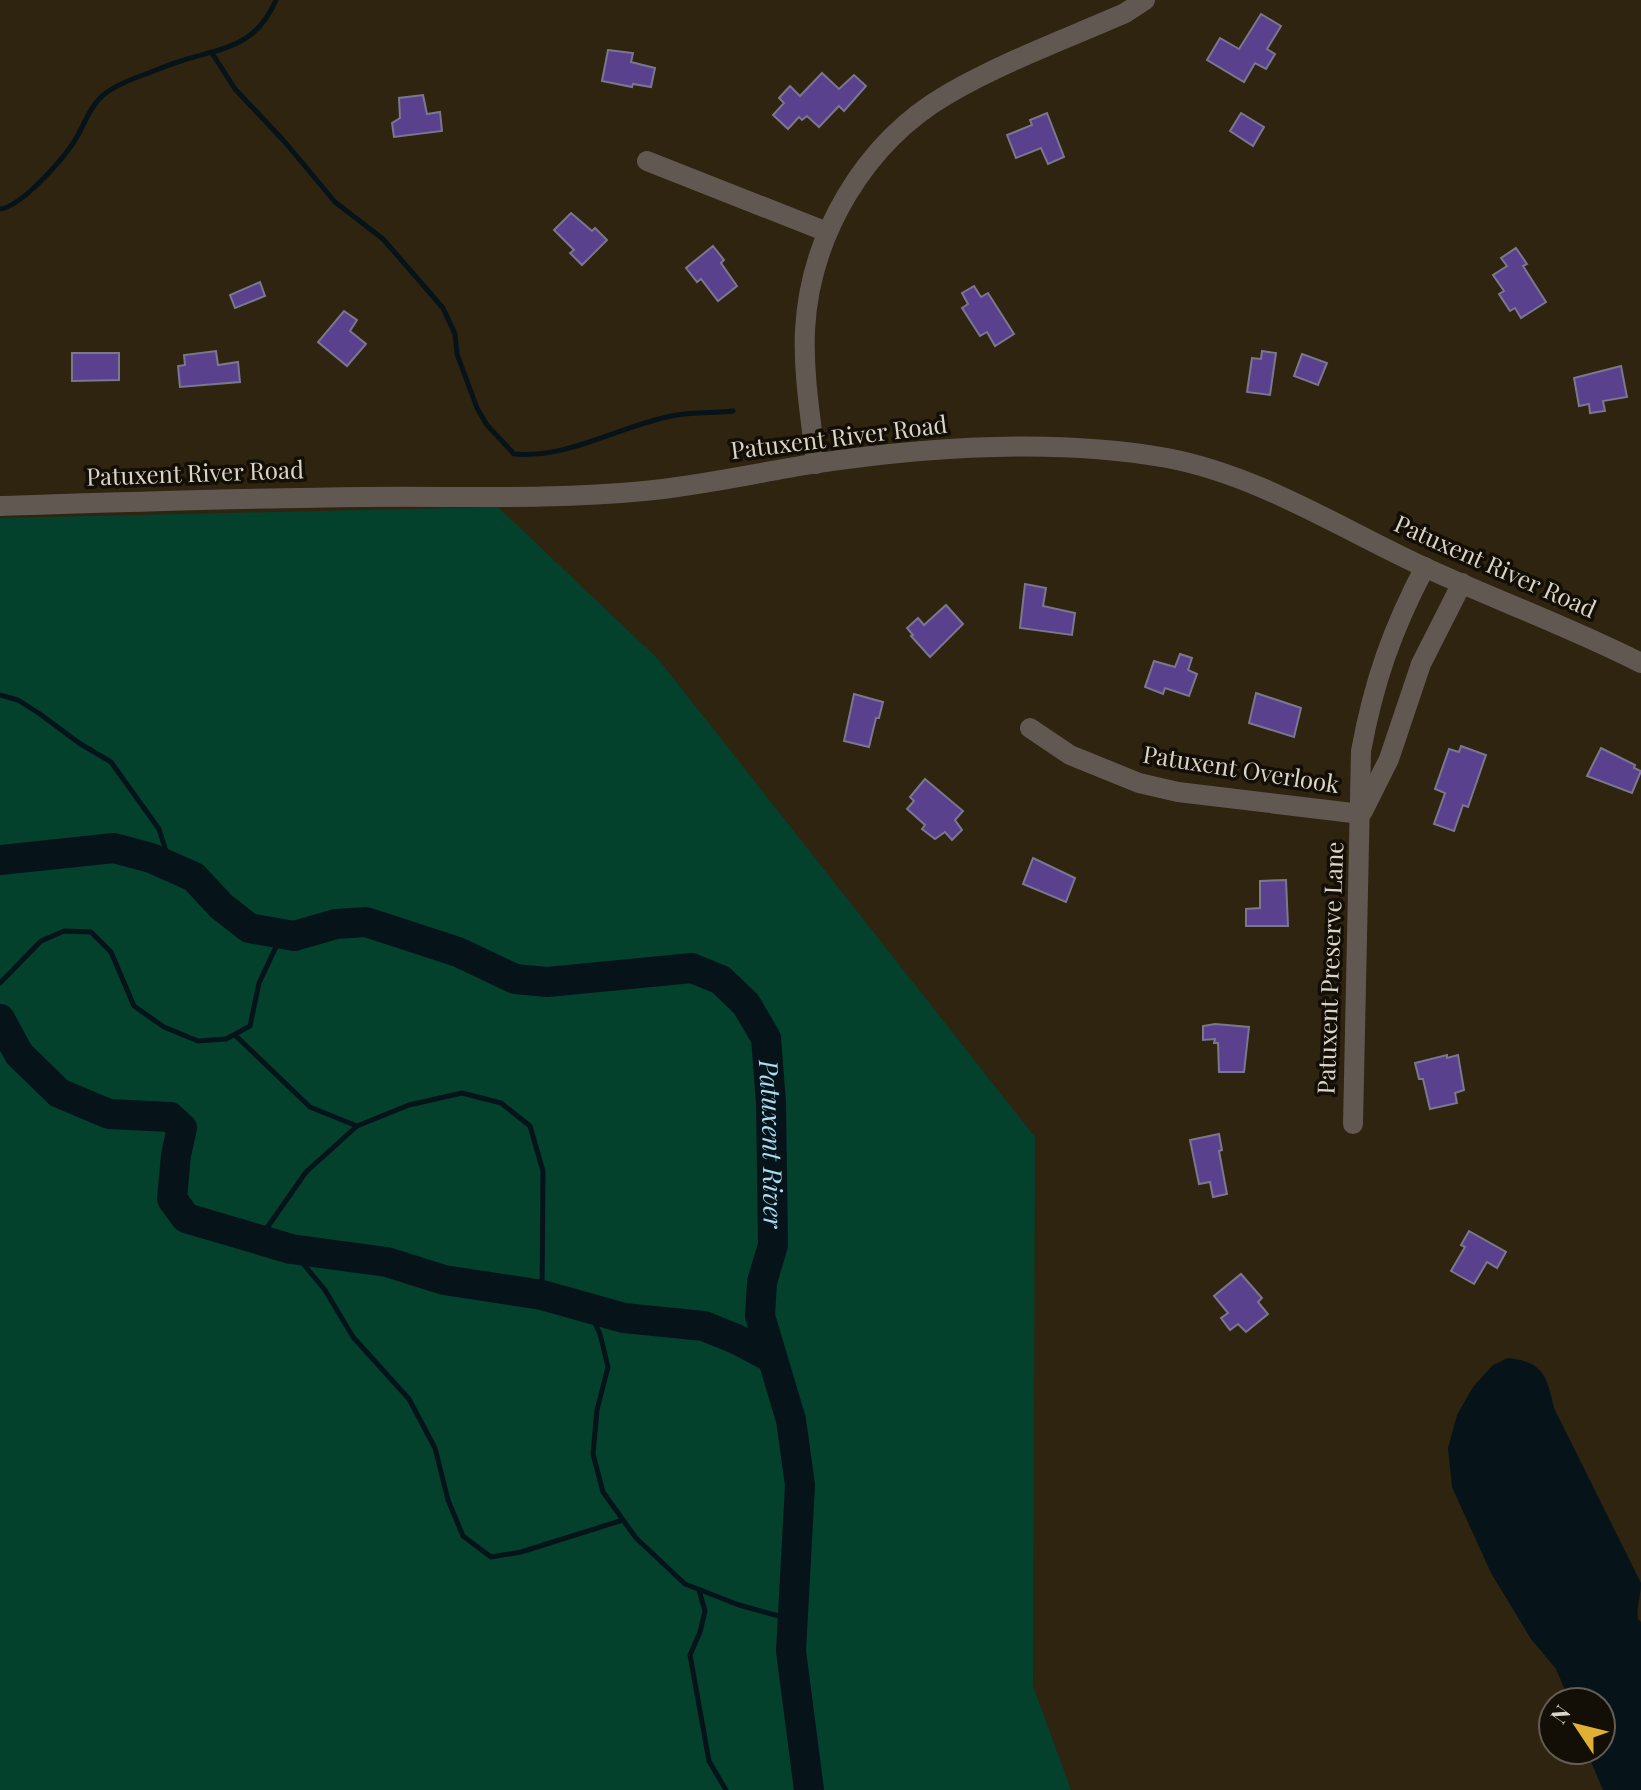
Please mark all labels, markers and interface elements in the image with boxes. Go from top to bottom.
street label: Patuxent River Road [729,407,949,465]
street label: Patuxent River Road [86,452,304,492]
street label: Patuxent River Road [1390,506,1602,624]
street label: Patuxent Overlook [1141,737,1343,799]
street label: Patuxent Preserve Lane [1309,841,1349,1095]
water label: Patuxent River [752,1057,792,1229]
north arrow [1537,1686,1617,1766]
text: N [1543,1699,1577,1729]

